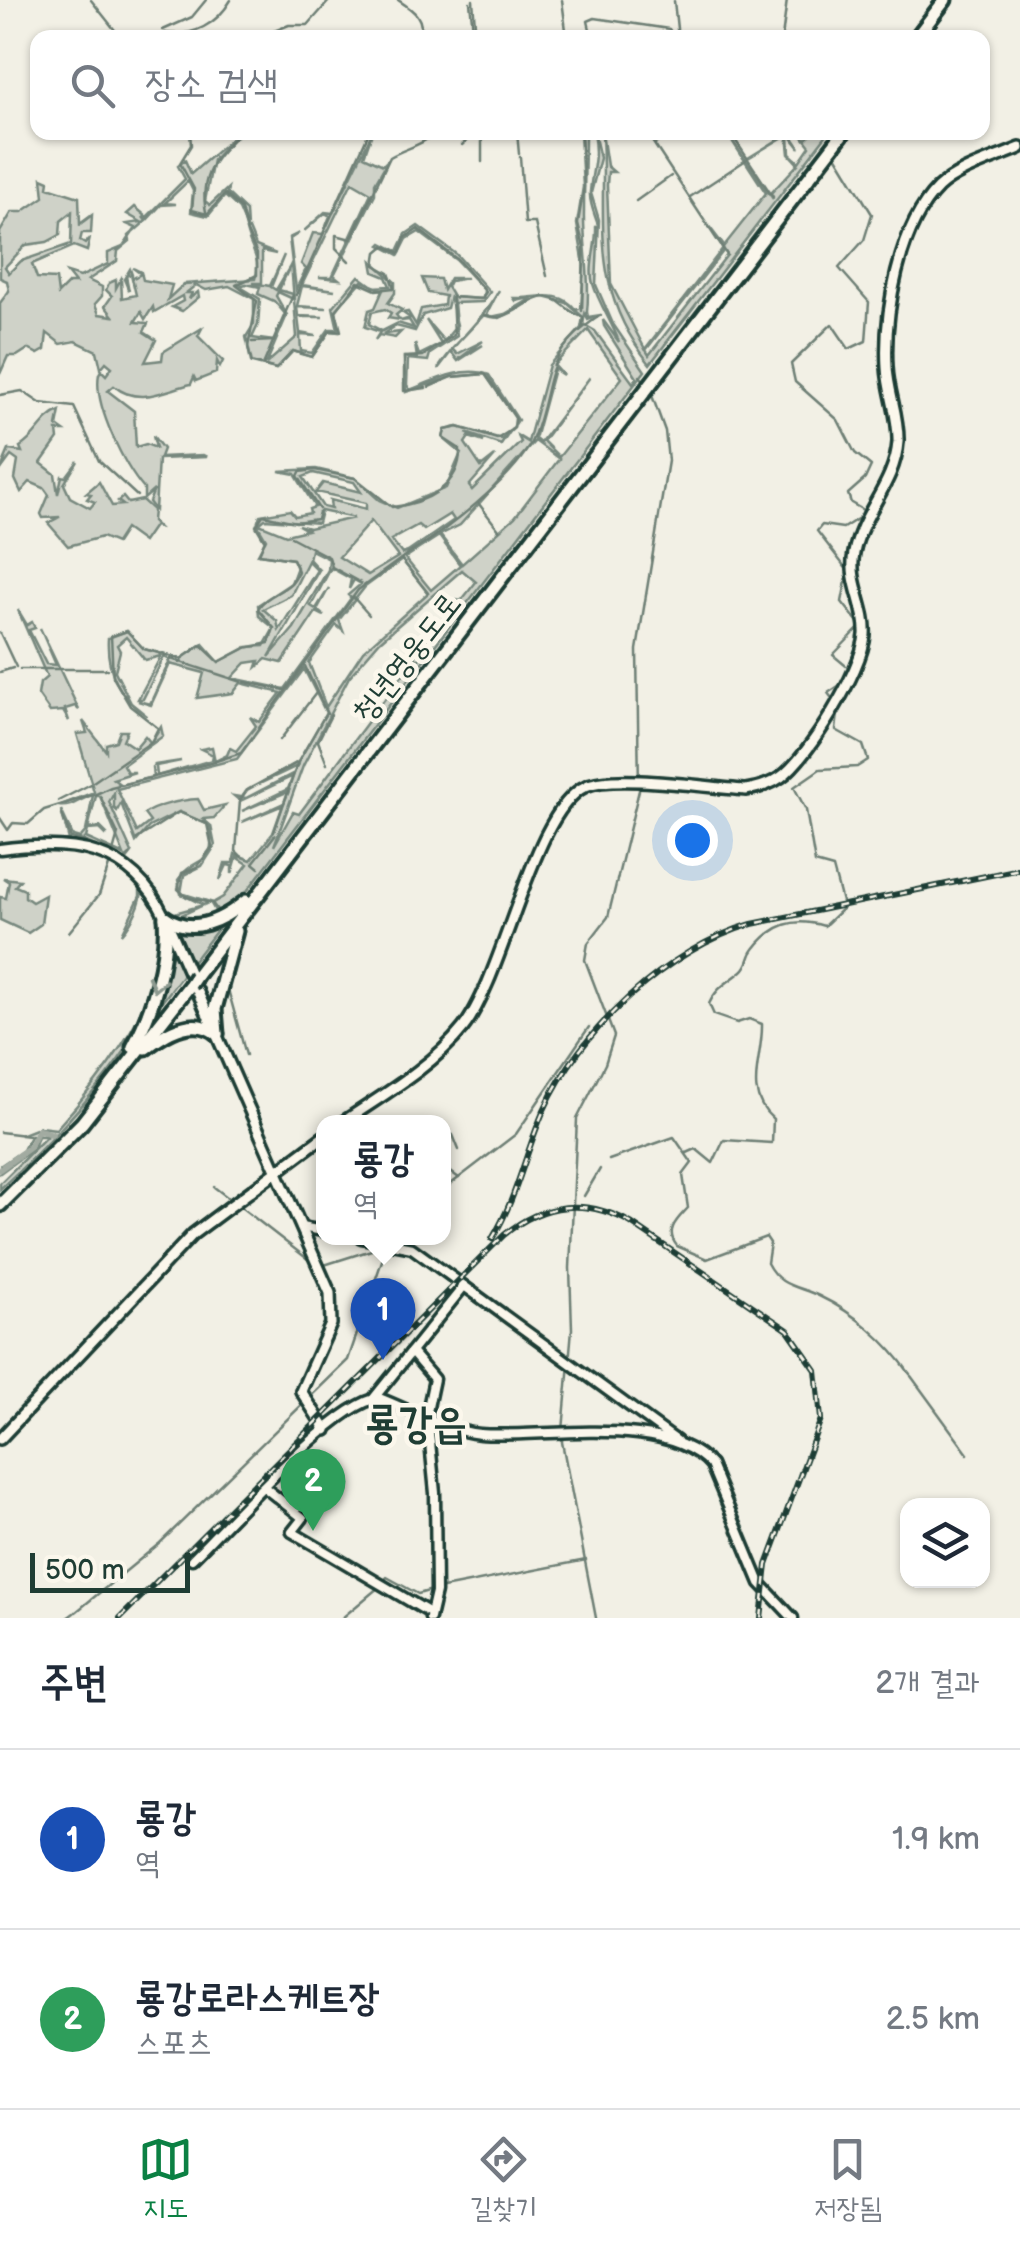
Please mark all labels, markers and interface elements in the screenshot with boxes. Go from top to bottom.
search box [30,30,990,140]
icon: search [65,58,120,113]
text: 장소 검색 [145,62,278,107]
street label: 청년영웅도로 [344,585,470,731]
your location [667,815,718,866]
one-way arrow [147,975,168,992]
popup [316,1115,451,1245]
text: 룡강 [353,1137,414,1182]
text: 역 [353,1185,379,1224]
pin: 1 [350,1278,416,1360]
district label: 룡강읍 [365,1399,467,1450]
pin: 2 [280,1448,346,1531]
map controls [900,1498,990,1588]
button: layers [900,1498,990,1588]
scale bar [30,1548,190,1592]
text: 500 m [45,1554,125,1587]
text: 주변 [40,1658,108,1709]
text: 2개 결과 [875,1664,980,1703]
text: 룡강 [135,1796,196,1841]
text: 1 [66,1820,79,1859]
text: 1.9 km [892,1820,980,1859]
text: 역 [135,1844,161,1883]
text: 룡강로라스케트장 [135,1976,380,2021]
text: 2 [63,2000,82,2039]
text: 2.5 km [886,2000,980,2039]
text: 스포츠 [135,2024,212,2063]
tab: 지도 [138,2132,193,2227]
tab: 길찾기 [470,2132,537,2227]
tab: 저장됨 [814,2132,882,2227]

